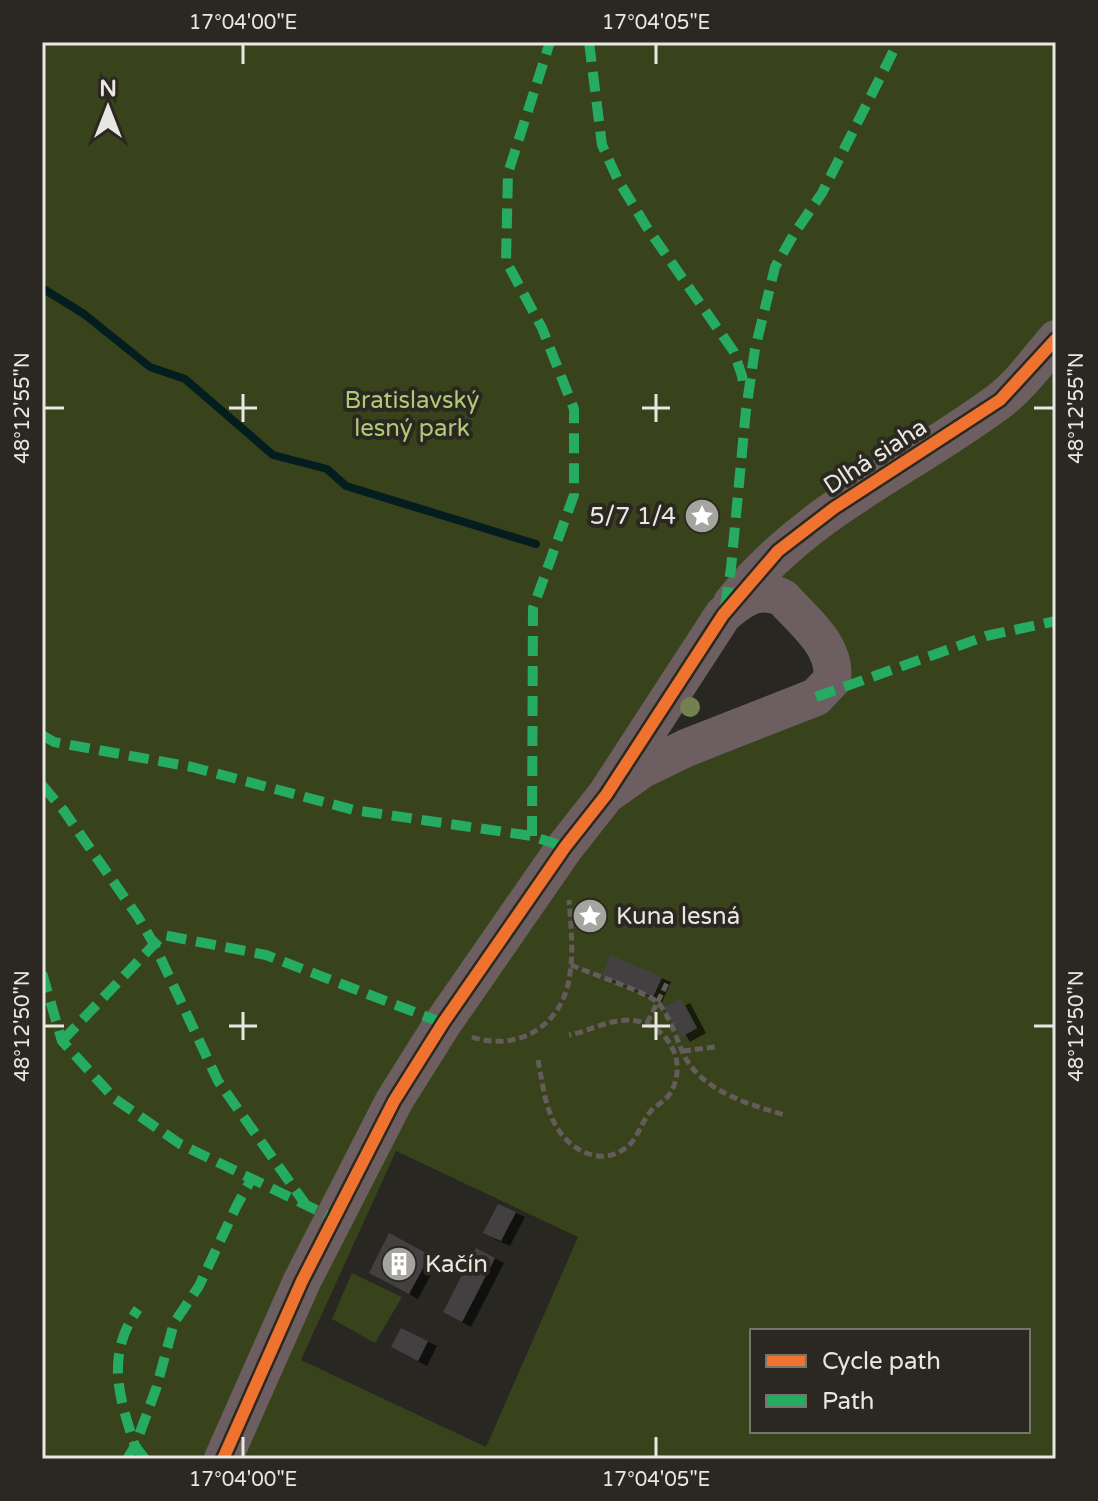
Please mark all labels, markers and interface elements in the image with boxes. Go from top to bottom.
text: 17°04'00"E [189,11,297,35]
text: 17°04'05"E [602,11,710,35]
north arrow [68,68,148,148]
text: N [99,76,117,102]
text: 48°12'55"N [11,352,35,464]
text: 48°12'55"N [1065,352,1089,464]
park label: Bratislavský lesný park [345,386,480,443]
street label: Dlhá siaha [818,412,932,501]
place icon: 5/7 1/4 [683,497,721,535]
place label: 5/7 1/4 [589,502,676,531]
place icon: Kuna lesná [571,897,609,935]
place label: Kuna lesná [616,902,740,931]
text: 48°12'50"N [11,970,35,1082]
text: 48°12'50"N [1065,970,1089,1082]
building icon: Kačín [380,1245,418,1283]
place label: Kačín [425,1250,488,1279]
legend [750,1329,1030,1433]
text: Cycle path [822,1347,941,1376]
text: Path [822,1387,875,1416]
text: 17°04'00"E [189,1468,297,1492]
text: 17°04'05"E [602,1468,710,1492]

